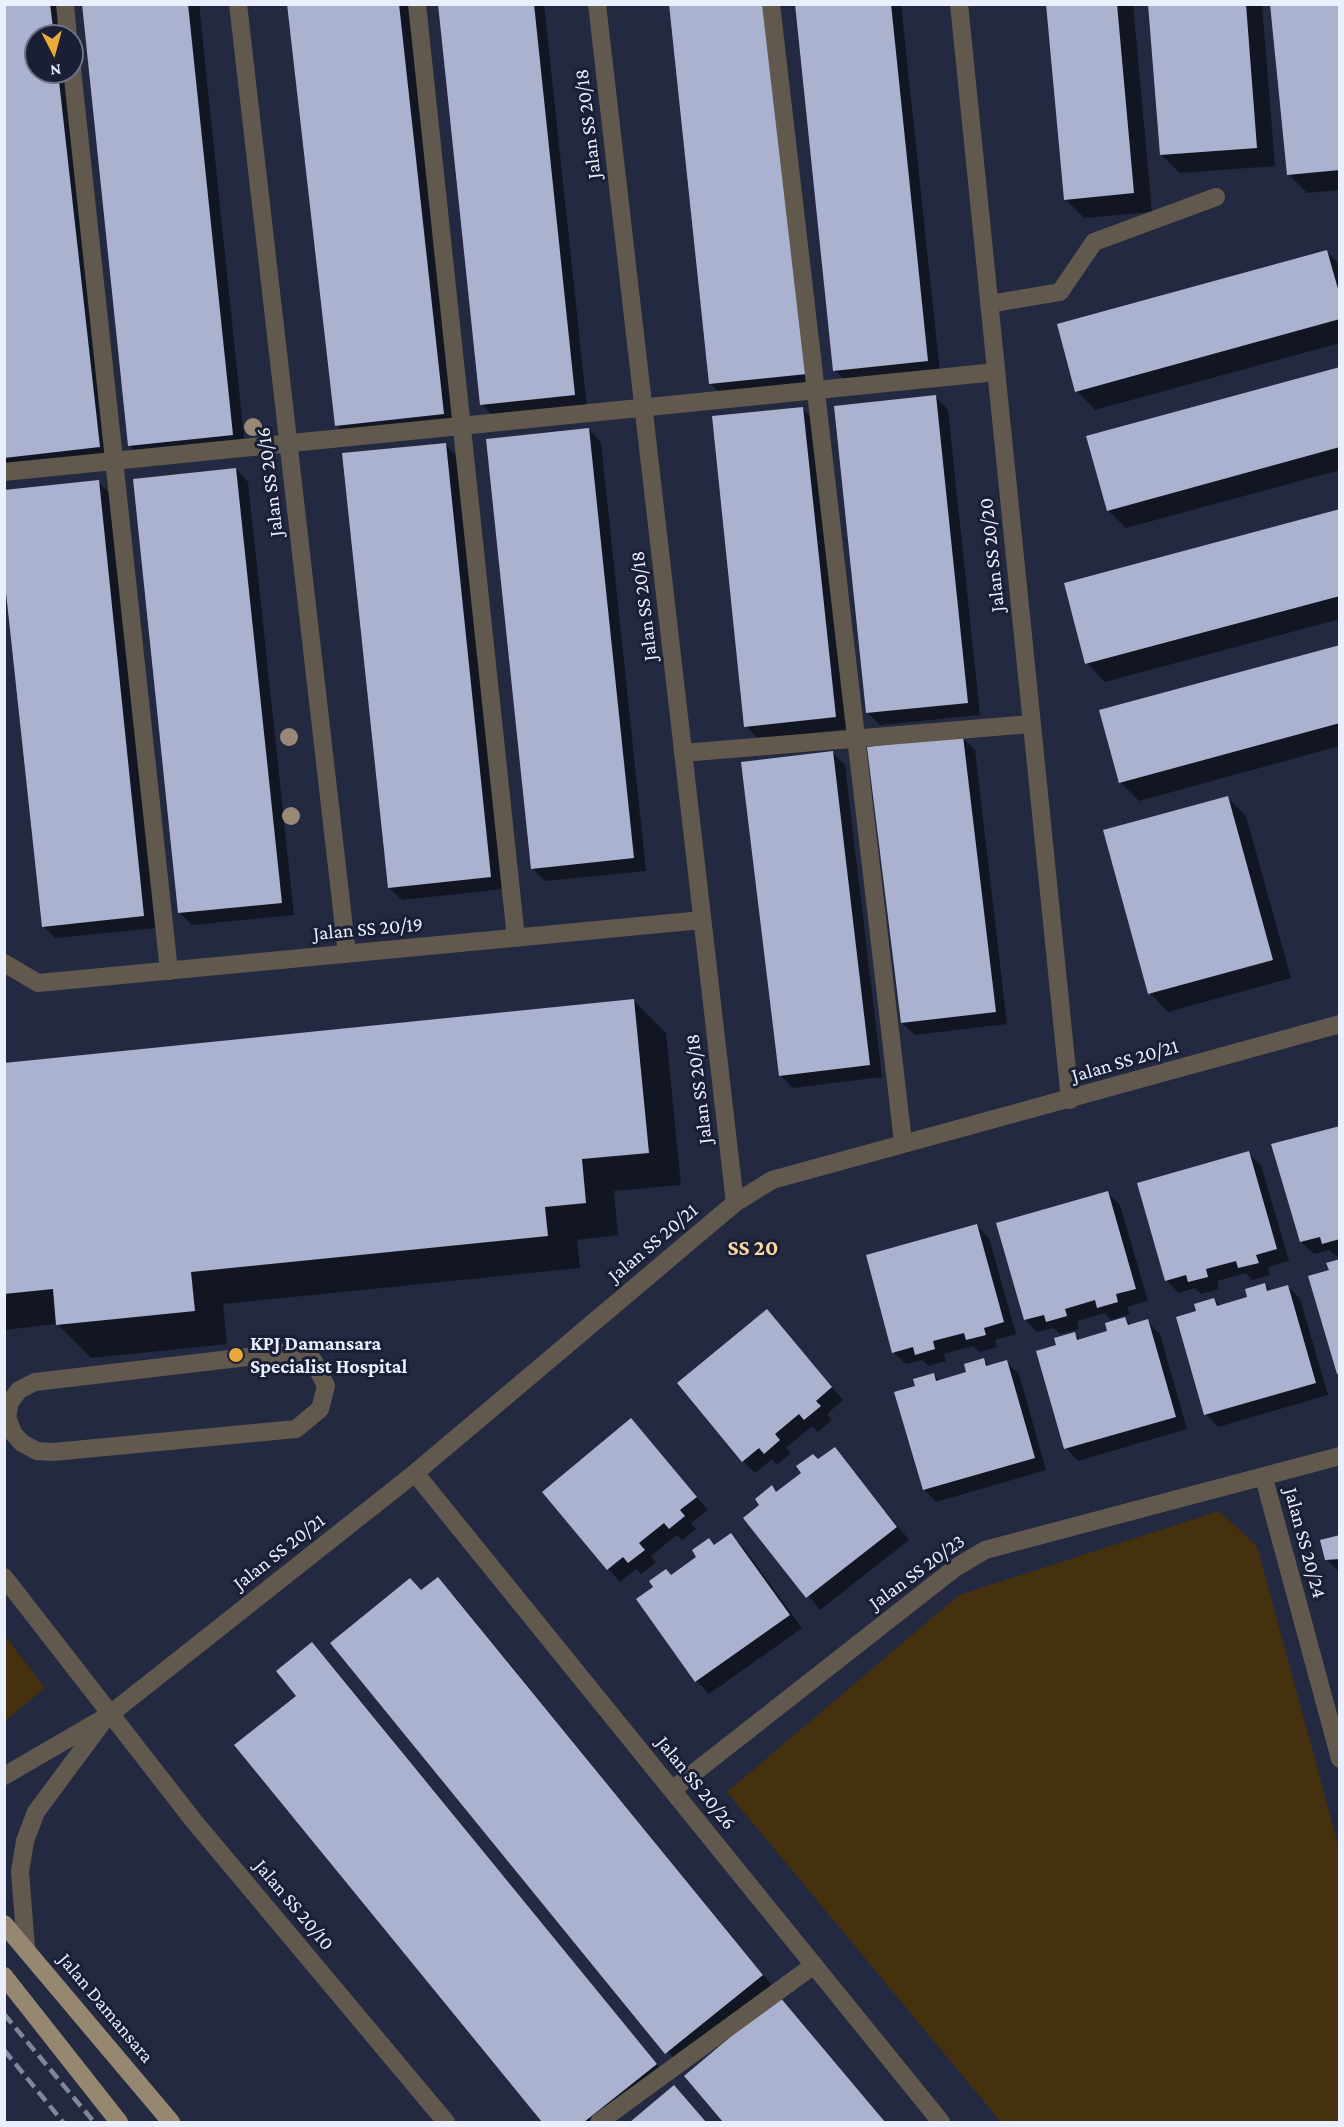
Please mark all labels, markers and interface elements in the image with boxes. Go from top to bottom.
north arrow [24,24,84,84]
text: N [49,61,62,79]
street label: Jalan SS 20/18 [569,68,607,180]
street label: Jalan SS 20/16 [251,426,289,538]
street label: Jalan SS 20/20 [974,497,1010,613]
street label: Jalan SS 20/18 [625,550,663,662]
street label: Jalan SS 20/19 [312,912,424,946]
street label: Jalan SS 20/18 [680,1033,718,1145]
street label: Jalan SS 20/21 [1069,1034,1181,1088]
street label: Jalan SS 20/21 [603,1198,703,1288]
district label: SS 20 [728,1235,778,1261]
place label: KPJ Damansara Specialist Hospital [250,1332,407,1379]
marker: KPJ Damansara Specialist Hospital [227,1346,245,1364]
street label: Jalan SS 20/24 [1279,1485,1331,1601]
street label: Jalan SS 20/21 [228,1509,330,1595]
street label: Jalan SS 20/23 [864,1529,970,1615]
street label: Jalan SS 20/26 [651,1731,741,1835]
street label: Jalan SS 20/10 [249,1855,339,1955]
street label: Jalan Damansara [53,1948,159,2068]

